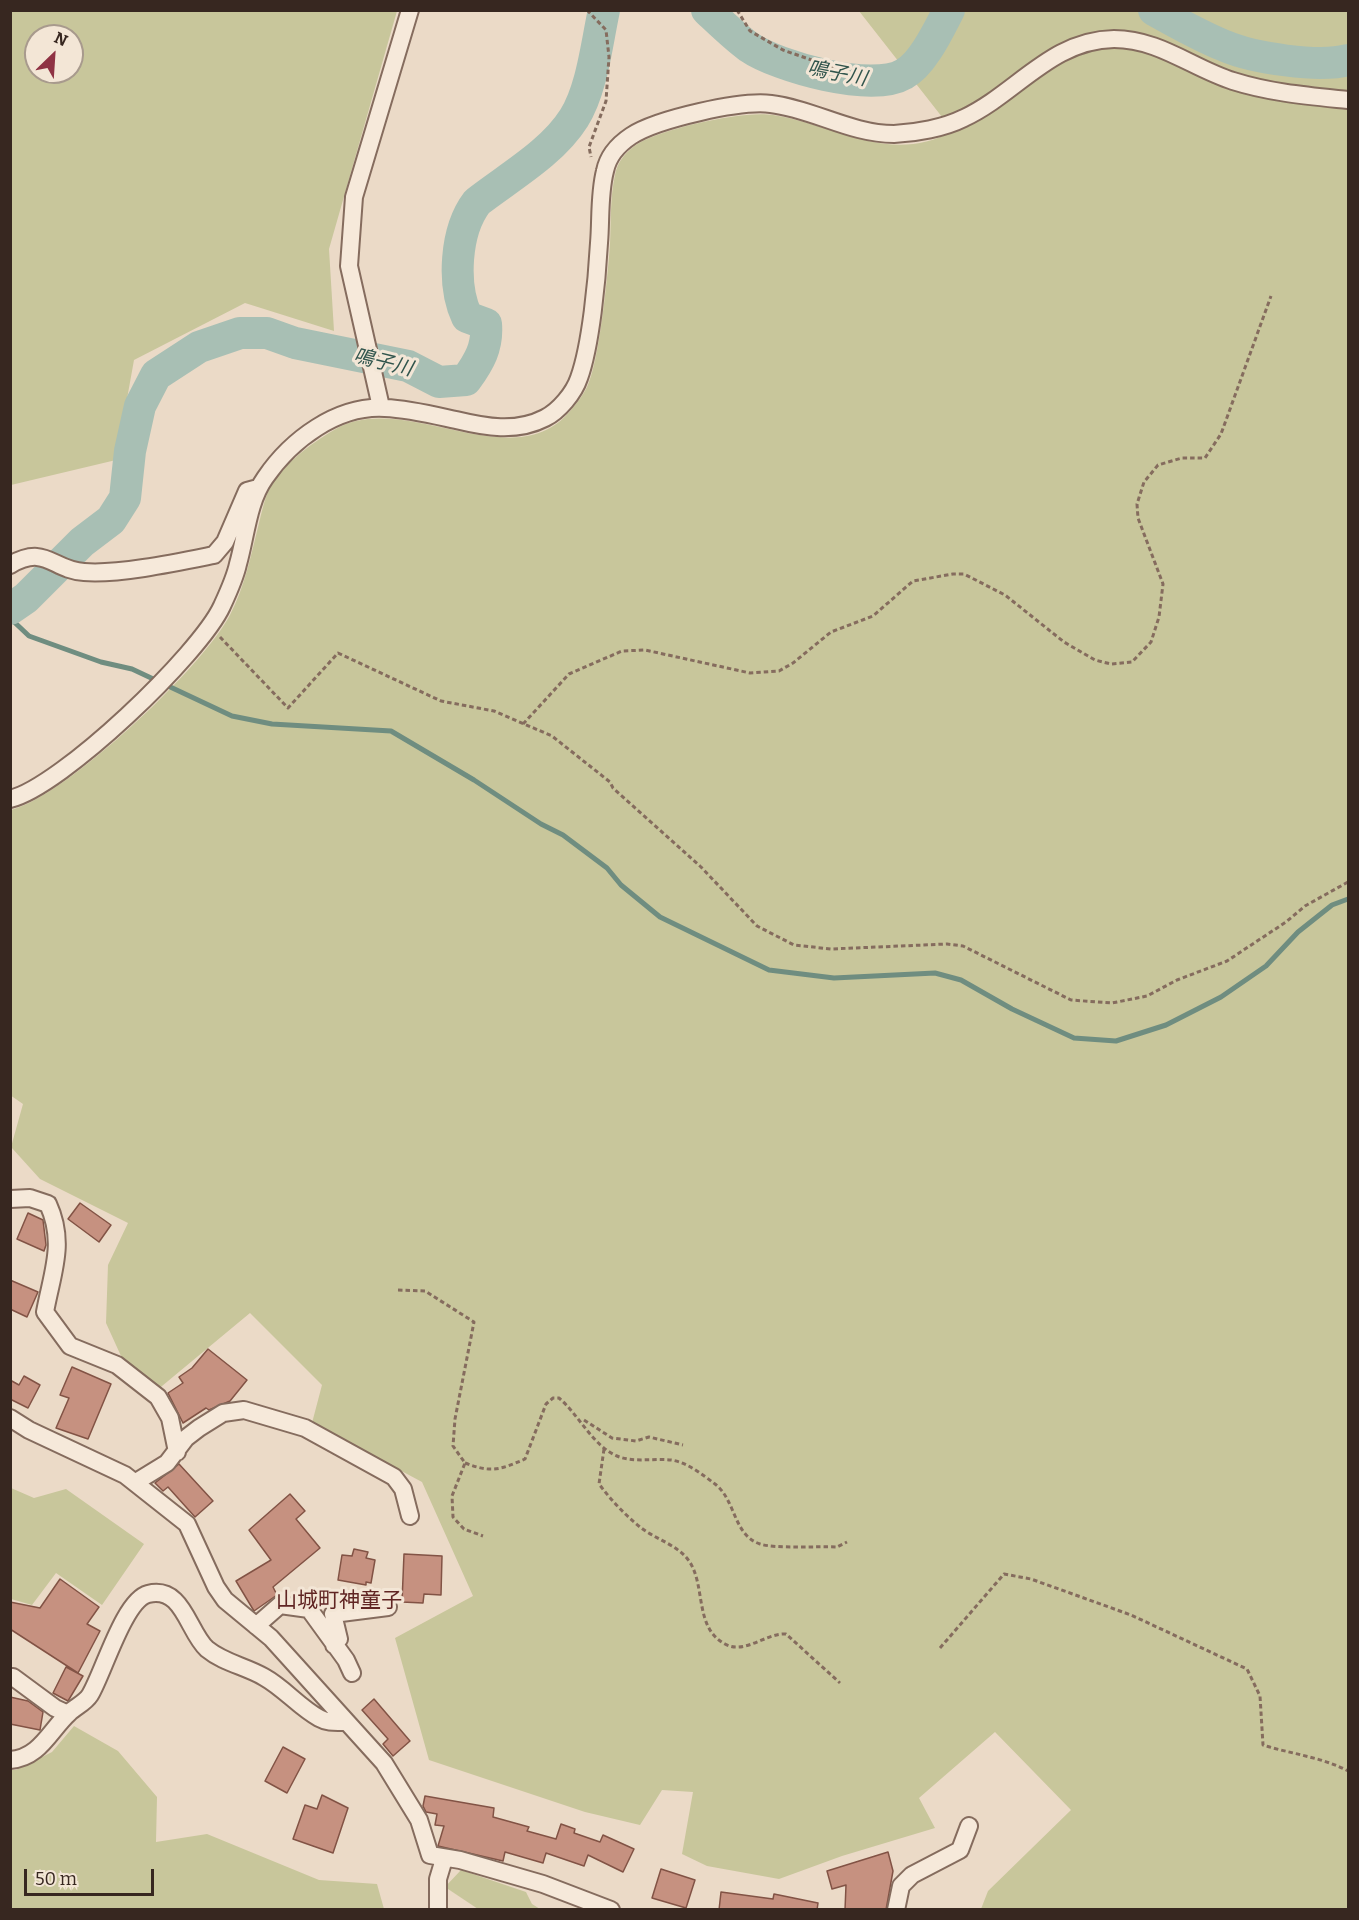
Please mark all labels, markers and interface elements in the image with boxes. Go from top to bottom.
north arrow [24,24,84,84]
text: N [51,28,71,50]
water label: 鳴子川 [805,56,869,92]
water label: 鳴子川 [351,344,415,382]
district label: 山城町神童子 [276,1588,402,1614]
scale bar [27,1857,158,1895]
text: 50 m [35,1868,77,1890]

